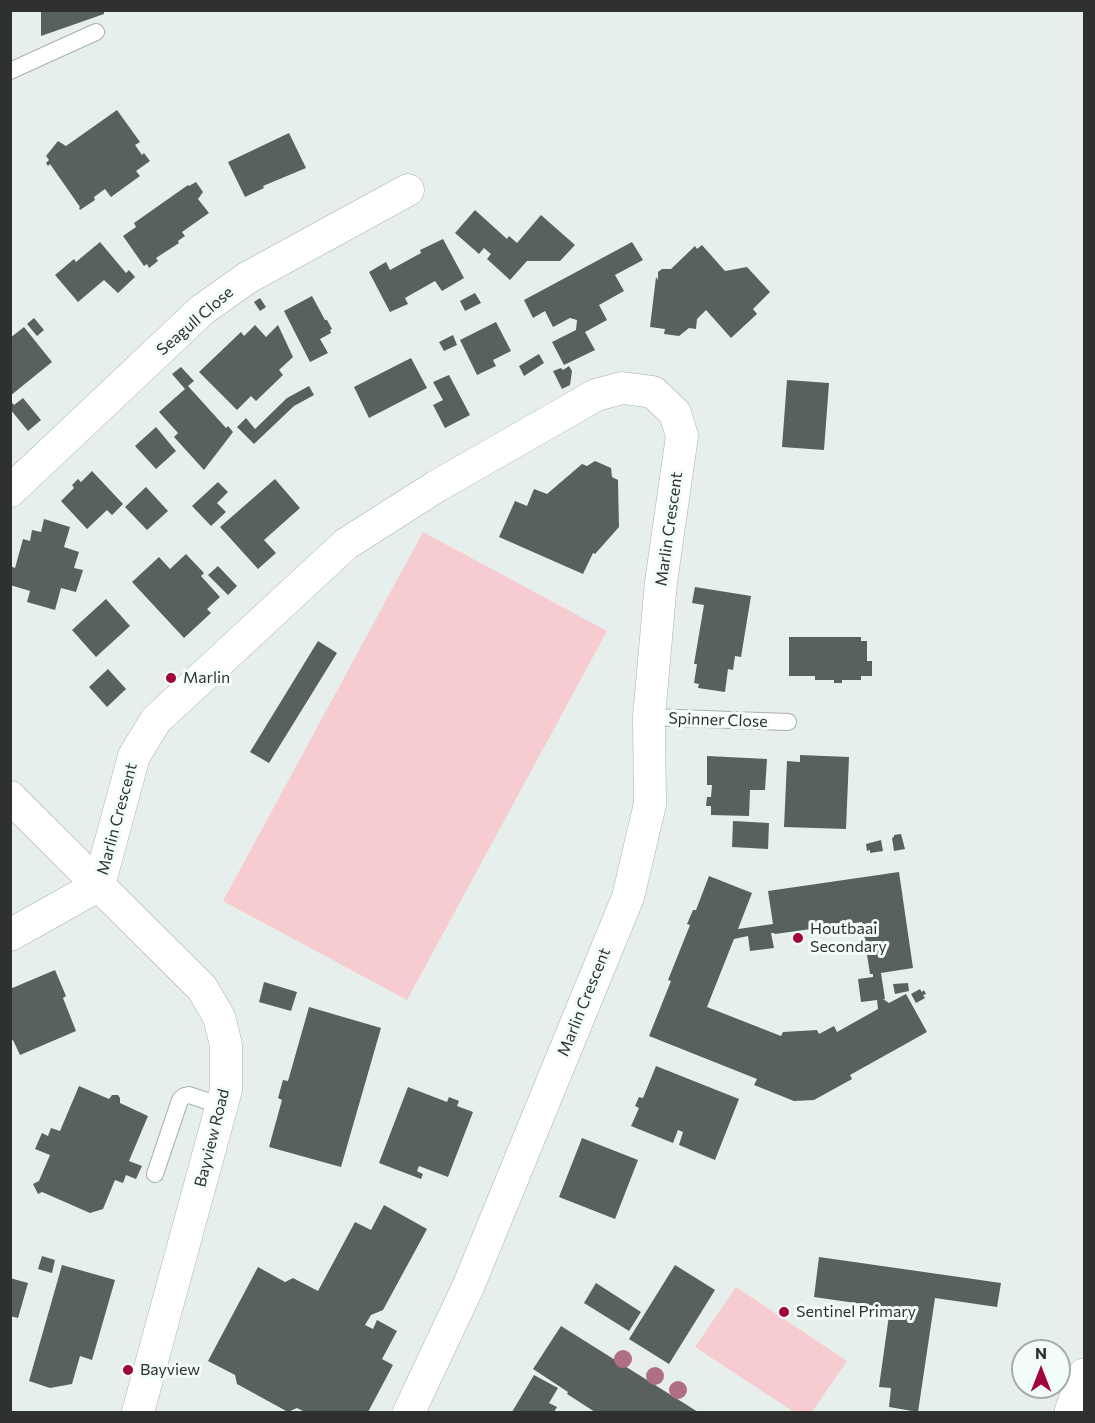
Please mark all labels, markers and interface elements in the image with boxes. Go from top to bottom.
street label: Seagull Close [153,283,237,359]
street label: Marlin Crescent [651,471,687,587]
place label: Marlin [183,668,230,688]
marker: Marlin [164,671,178,685]
street label: Spinner Close [668,709,768,731]
street label: Marlin Crescent [93,761,141,877]
place label: Houtbaai Secondary [810,919,887,957]
marker: Houtbaai Secondary [791,931,805,945]
street label: Marlin Crescent [554,945,614,1059]
street label: Bayview Road [191,1087,233,1189]
place label: Sentinel Primary [796,1302,916,1322]
marker: Sentinel Primary [777,1305,791,1319]
north arrow [1011,1339,1071,1399]
text: N [1035,1343,1047,1362]
place label: Bayview [140,1360,200,1380]
marker: Bayview [121,1363,135,1377]

